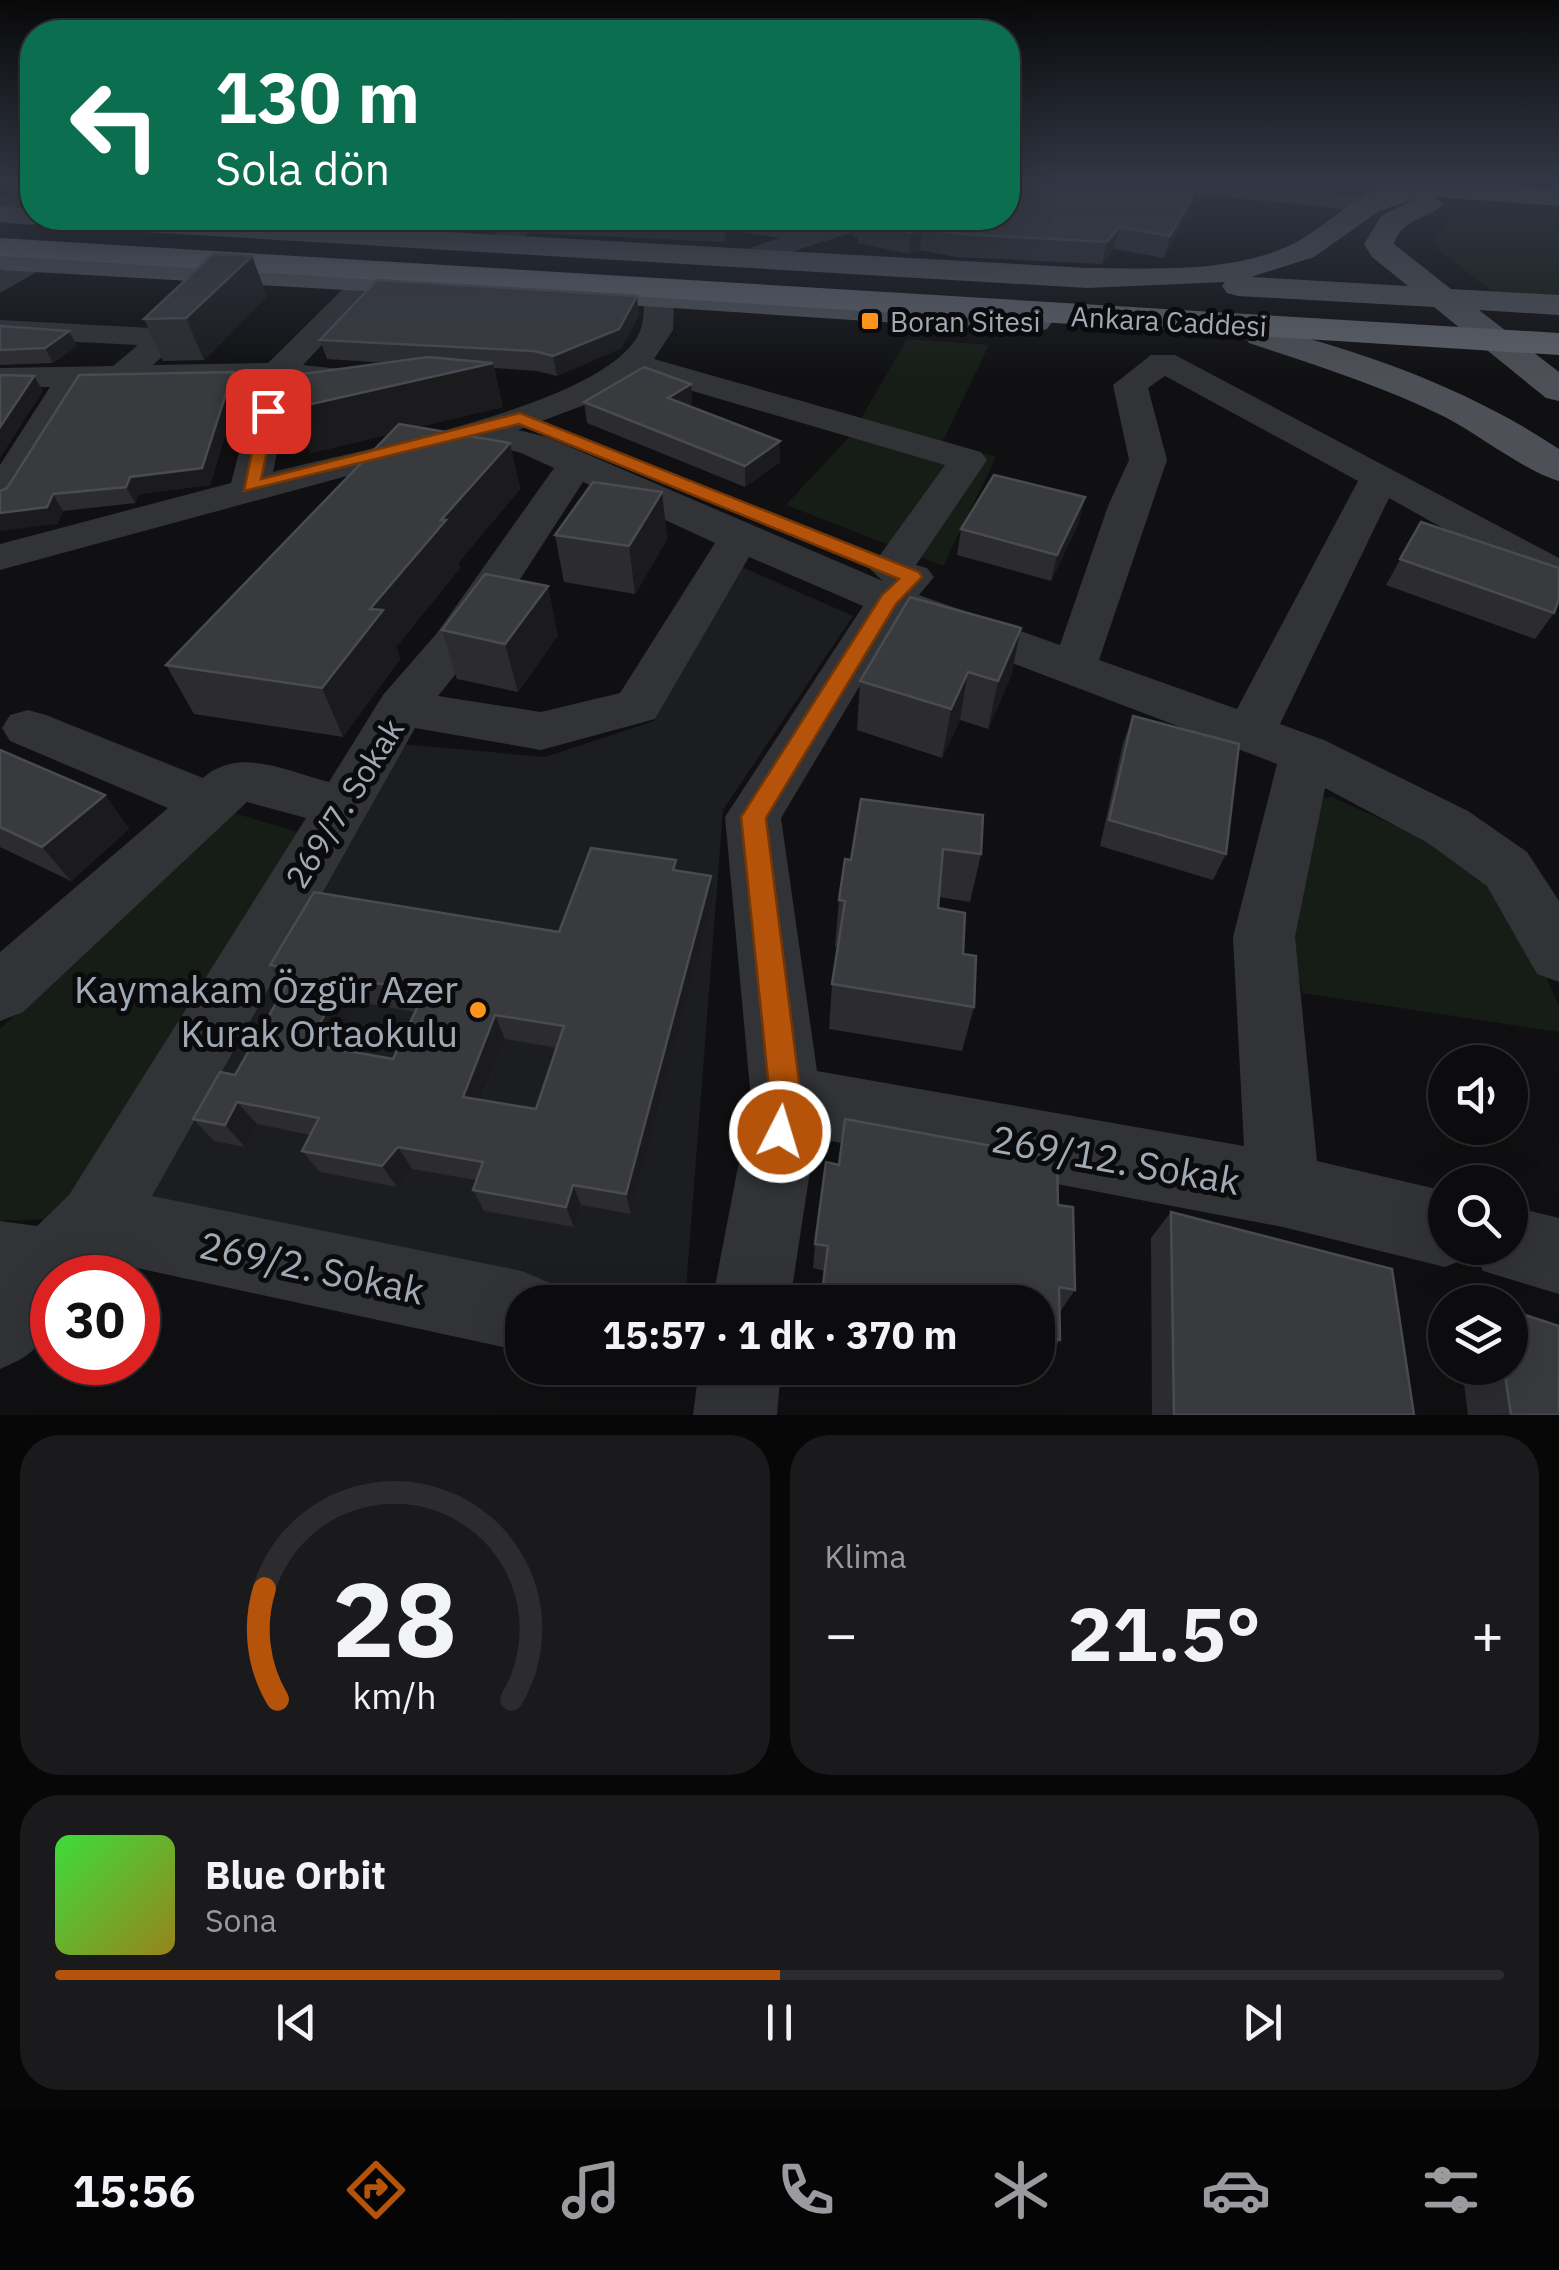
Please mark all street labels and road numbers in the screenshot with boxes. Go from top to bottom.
street label: Ankara Caddesi [1070,297,1268,345]
street label: 269/7. Sokak [275,710,413,896]
street label: 269/12. Sokak [988,1113,1244,1205]
street label: 269/2. Sokak [195,1219,429,1315]

